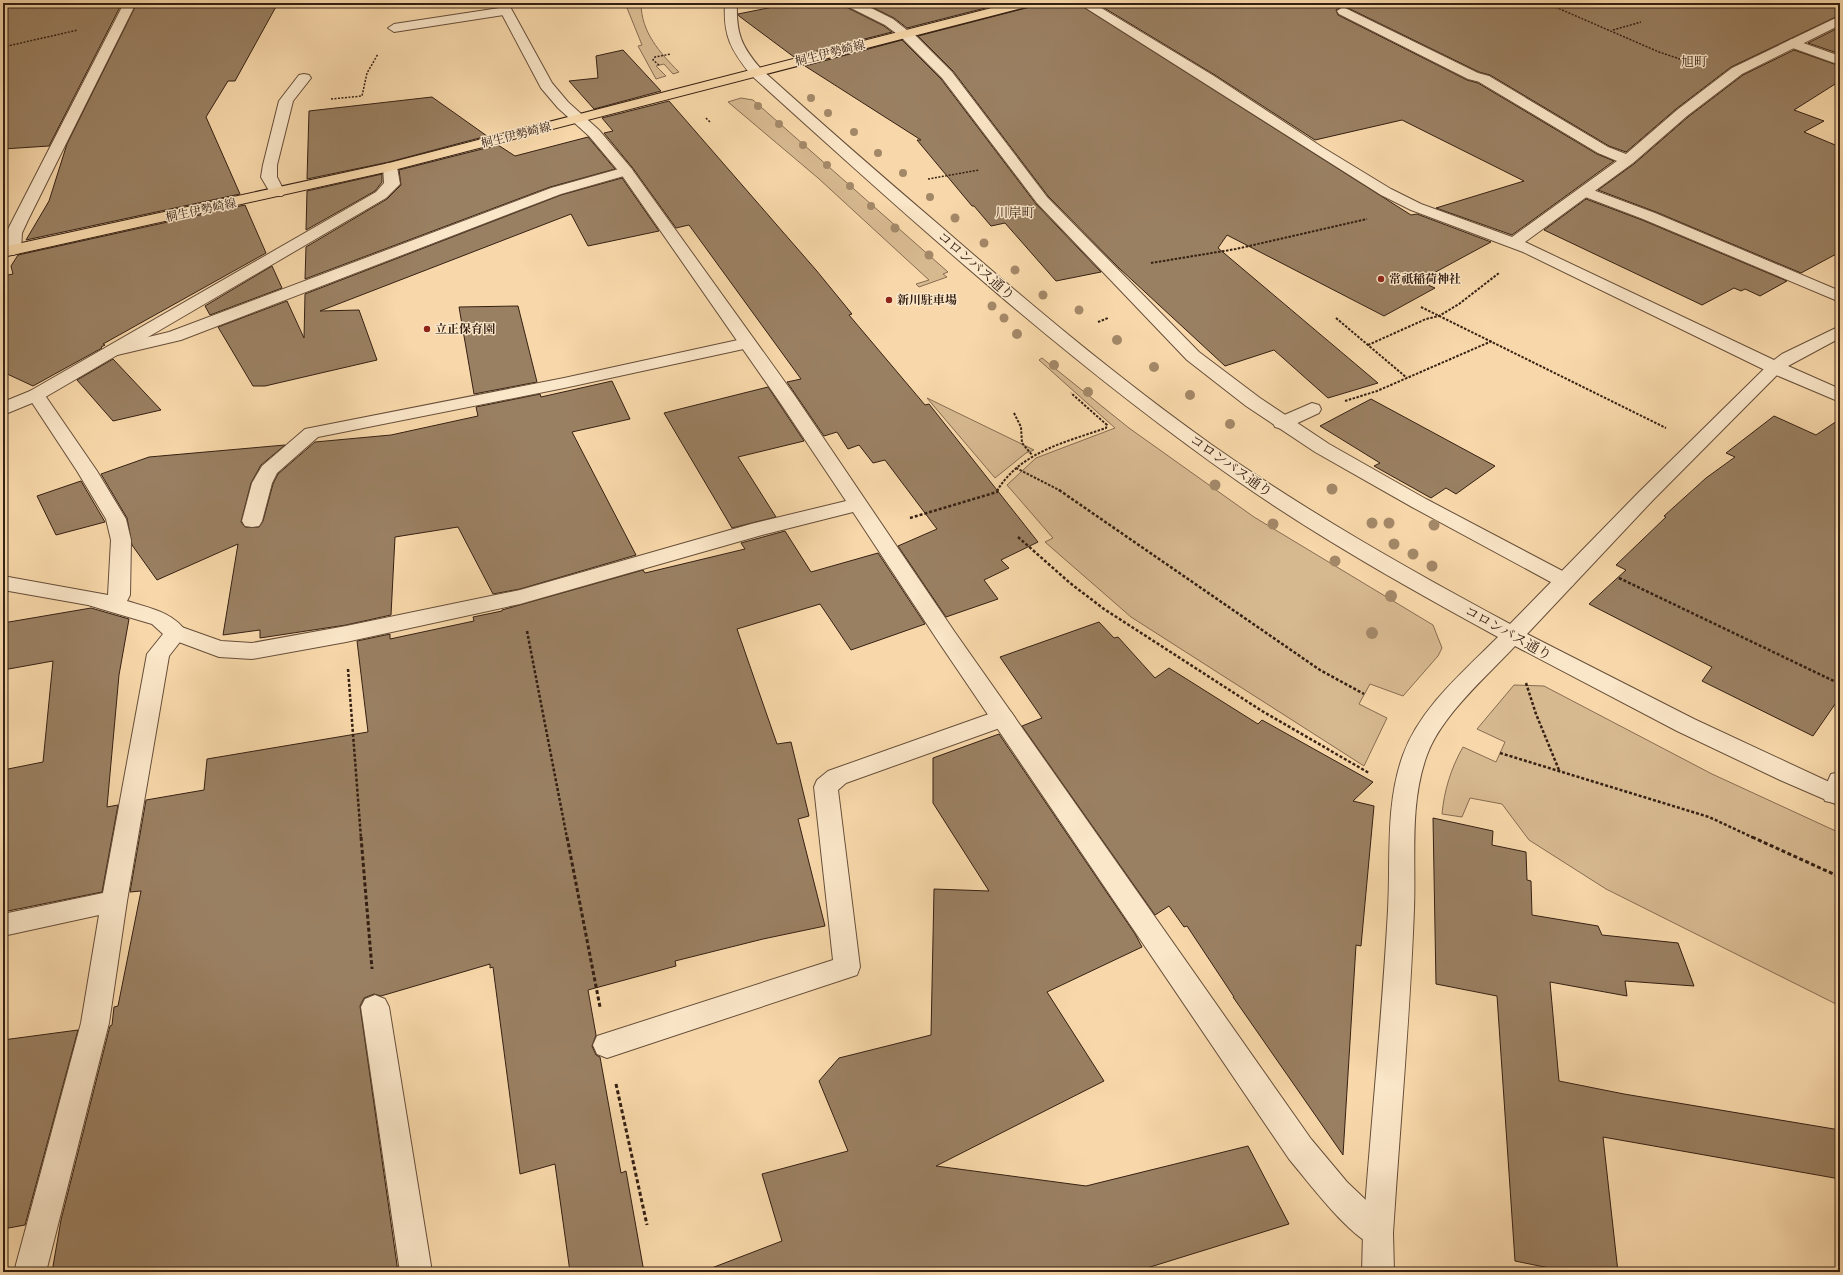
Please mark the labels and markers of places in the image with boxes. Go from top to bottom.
place label: 常祇稲荷神社 [1389,272,1461,286]
marker: 常祇稲荷神社 [1376,274,1386,284]
place label: 新川駐車場 [897,293,957,307]
marker: 新川駐車場 [884,295,894,305]
place label: 立正保育園 [435,322,495,336]
marker: 立正保育園 [422,324,432,334]

